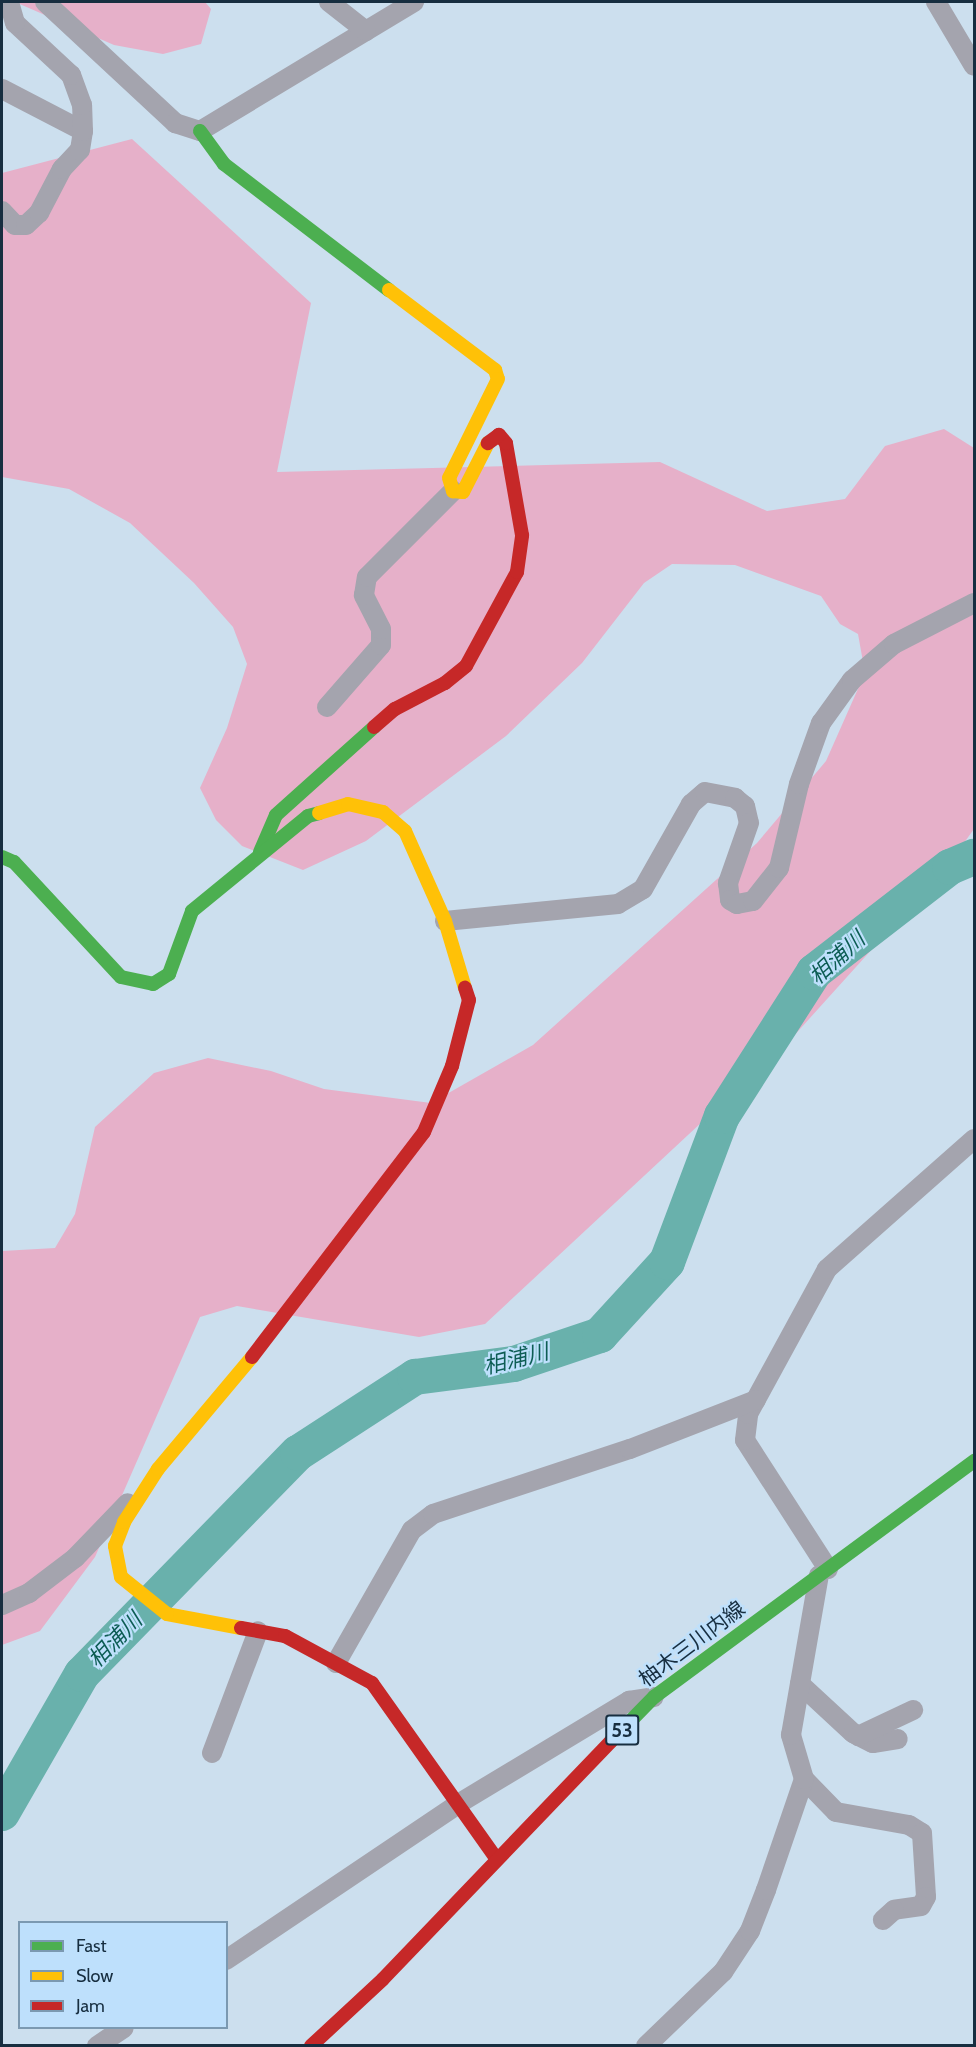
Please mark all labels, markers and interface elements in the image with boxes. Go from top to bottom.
water label: 相浦川 [804,926,870,990]
water label: 相浦川 [481,1338,551,1380]
street label: 柚木三川内線 [634,1596,750,1692]
water label: 相浦川 [83,1607,147,1673]
road number: 53 [604,1713,640,1747]
legend [18,1921,228,2029]
text: Fast [76,1935,107,1957]
text: Slow [76,1965,113,1987]
text: Jam [76,1995,105,2017]

